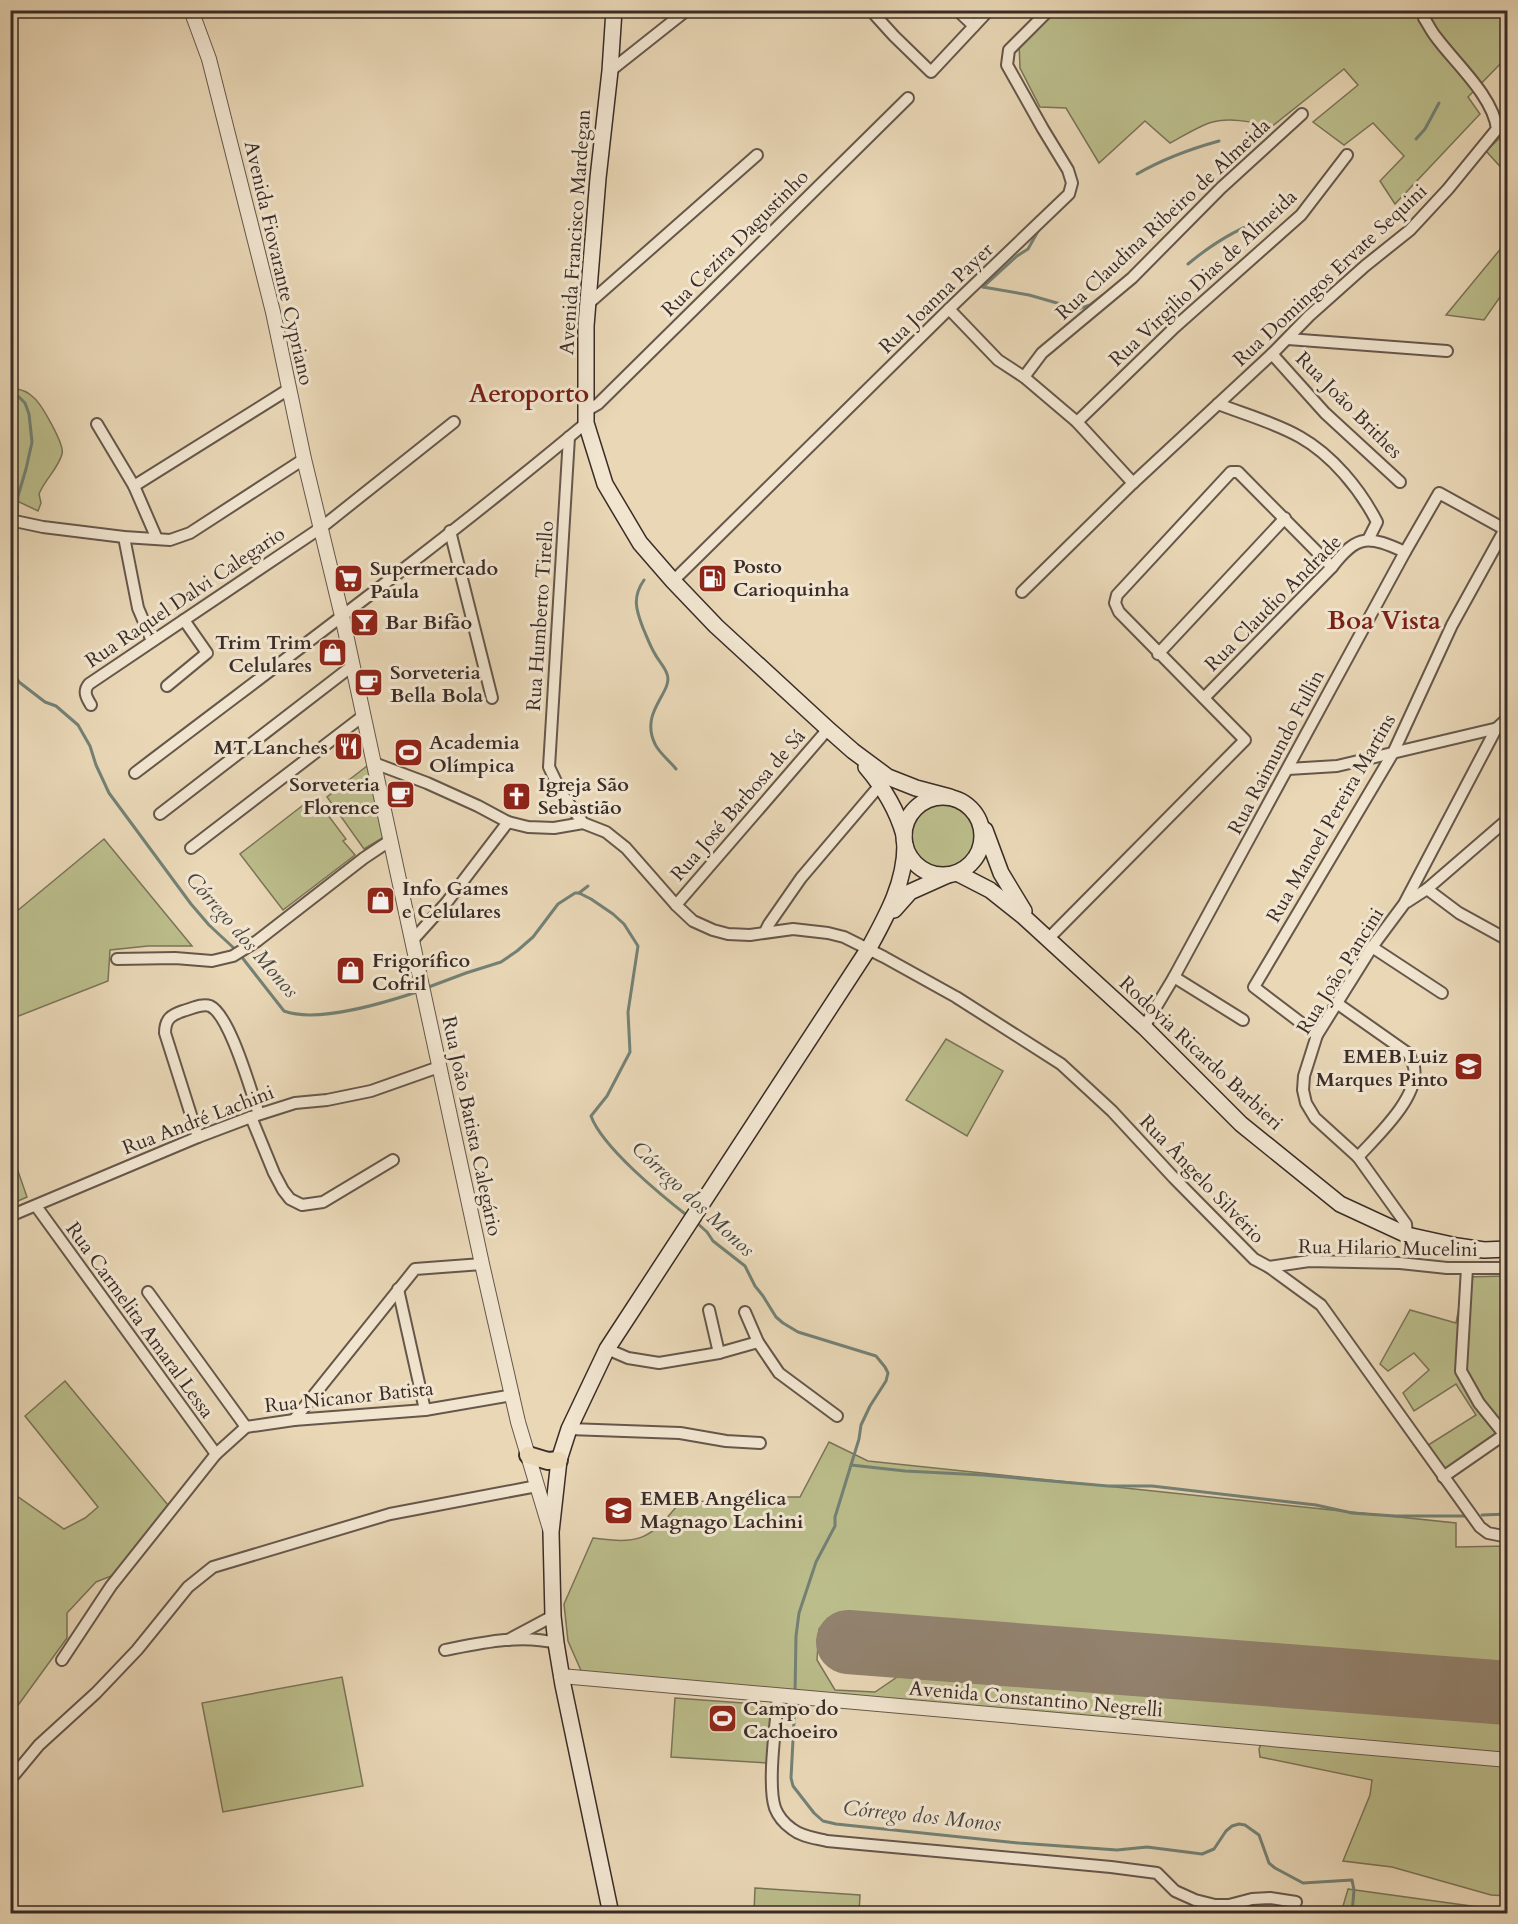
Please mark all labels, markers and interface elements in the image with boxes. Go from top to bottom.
street label: Avenida Francisco Mardegan [553,108,597,356]
street label: Rua Claudina Ribeiro de Almeida [1050,112,1276,326]
street label: Avenida Fiovarante Cypriano [238,138,320,388]
street label: Rua Cezira Dagustinho [655,163,815,323]
street label: Rua Domingos Ervate Sequini [1227,177,1433,372]
street label: Rua Virgilio Dias de Almeida [1103,183,1303,372]
street label: Rua Joanna Payer [873,236,1000,360]
street label: Rua João Brithes [1290,346,1408,464]
district label: Aeroporto [469,376,589,411]
street label: Rua Raquel Dalvi Calegario [80,520,290,674]
street label: Rua Humberto Tirello [520,520,560,712]
street label: Rua Claudio Andrade [1199,529,1347,677]
place label: Posto Carioquinha [733,553,849,603]
place label: Supermercado Paula [370,555,498,605]
fuel station icon: Posto Carioquinha [696,562,728,594]
supermarket icon: Supermercado Paula [333,563,365,595]
district label: Boa Vista [1327,603,1441,638]
bar icon: Bar Bifão [348,606,380,638]
place label: Bar Bifão [385,609,472,636]
place label: Trim Trim Celulares [215,629,313,679]
shop icon: Trim Trim Celulares [317,637,349,669]
place label: Sorveteria Bella Bola [390,659,483,709]
street label: Rua Raimundo Fullin [1221,664,1331,839]
cafe icon: Sorveteria Bella Bola [353,667,385,699]
street label: Rua Manoel Pereira Martins [1260,709,1402,927]
street label: Rua José Barbosa de Sá [664,723,812,887]
place label: Academia Olímpica [429,729,520,779]
restaurant icon: MT Lanches [333,731,365,763]
place label: MT Lanches [214,734,328,761]
sports icon: Academia Olímpica [392,737,424,769]
place label: Sorveteria Florence [289,771,380,821]
place label: Igreja São Sebastião [538,771,629,821]
cafe icon: Sorveteria Florence [385,779,417,811]
church icon: Igreja São Sebastião [501,780,533,812]
water label: Córrego dos Monos [179,866,305,1004]
place label: Info Games e Celulares [402,875,508,925]
shop icon: Info Games e Celulares [365,884,397,916]
street label: Rua João Pancini [1290,902,1390,1040]
place label: Frigorífico Cofril [372,947,470,997]
shop icon: Frigorífico Cofril [335,955,367,987]
street label: Rodovia Ricardo Barbieri [1113,970,1289,1136]
street label: Rua João Batista Calegário [435,1014,509,1239]
place label: EMEB Luiz Marques Pinto [1315,1043,1448,1093]
school or university icon: EMEB Luiz Marques Pinto [1453,1051,1485,1083]
street label: Rua André Lachini [118,1079,278,1161]
street label: Rua Ângelo Silvério [1133,1109,1271,1250]
water label: Córrego dos Monos [625,1134,761,1264]
street label: Rua Carmelita Amaral Lessa [60,1216,221,1424]
street label: Rua Hilario Mucelini [1298,1233,1478,1263]
street label: Rua Nicanor Batista [263,1375,435,1419]
place label: EMEB Angélica Magnago Lachini [640,1485,803,1535]
school or university icon: EMEB Angélica Magnago Lachini [603,1494,635,1526]
street label: Avenida Constantino Negrelli [908,1674,1164,1724]
place label: Campo do Cachoeiro [743,1695,838,1745]
sports icon: Campo do Cachoeiro [706,1703,738,1735]
water label: Córrego dos Monos [842,1793,1002,1839]

